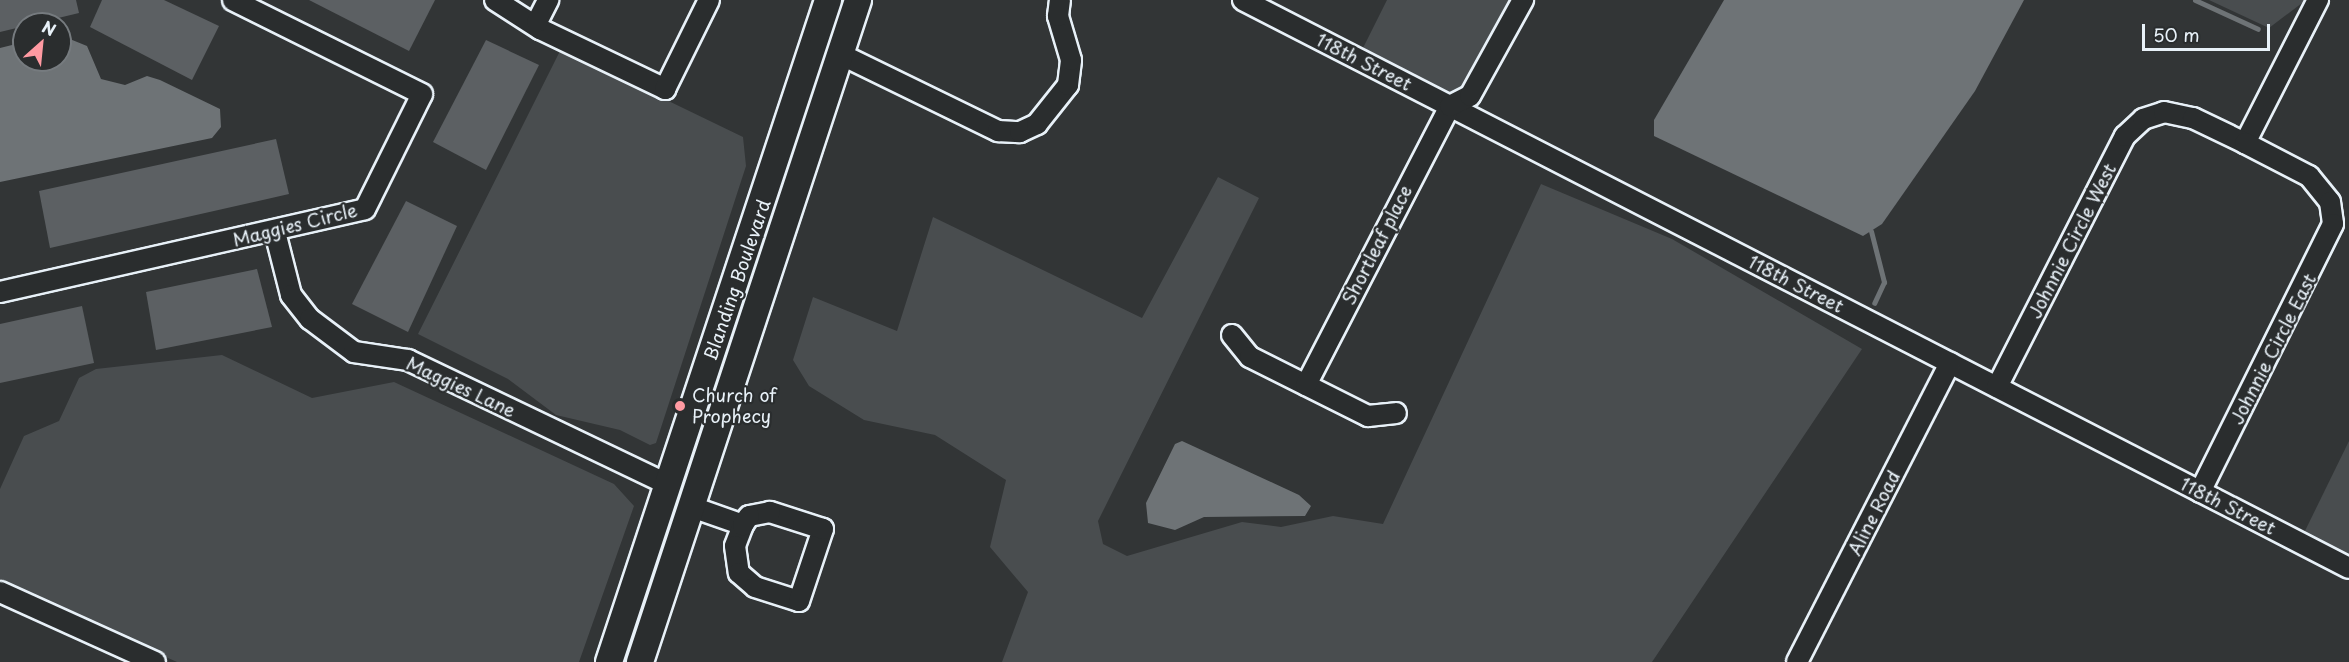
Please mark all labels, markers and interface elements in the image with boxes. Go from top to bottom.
north arrow [12,12,72,72]
scale bar [2145,12,2272,50]
text: N [38,14,60,41]
text: 50 m [2153,21,2200,48]
street label: 118th Street [1313,29,1415,95]
street label: Johnnie Circle West [2023,159,2121,323]
street label: Shortleaf place [1337,181,1417,309]
street label: Blanding Boulevard [699,197,775,363]
street label: Maggies Circle [230,199,360,251]
street label: 118th Street [1745,251,1847,317]
street label: Johnnie Circle East [2225,269,2321,429]
street label: Maggies Lane [403,352,519,422]
place label: Church of Prophecy [692,385,777,428]
marker: Church of Prophecy [673,399,687,413]
street label: Aline Road [1843,467,1905,559]
street label: 118th Street [2177,473,2279,539]

